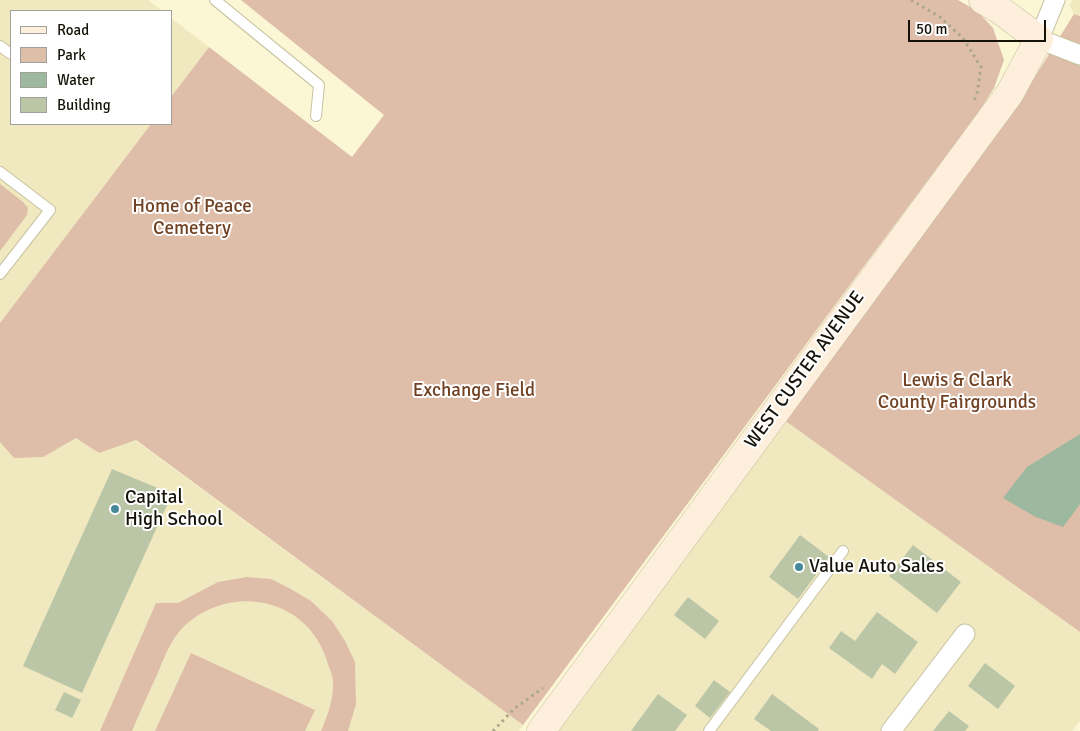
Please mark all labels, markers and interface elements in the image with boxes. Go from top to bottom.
legend [10,10,172,125]
scale bar [910,10,1048,42]
text: 50 m [916,20,947,38]
text: Road [57,21,89,39]
text: Park [57,46,86,64]
text: Water [57,71,95,89]
text: Building [57,96,111,114]
park label: Home of Peace Cemetery [132,196,252,240]
street label: WEST CUSTER AVENUE [740,287,870,453]
park label: Lewis & Clark County Fairgrounds [878,370,1036,414]
park label: Exchange Field [413,380,535,402]
place label: Capital High School [125,487,223,531]
marker: Capital High School [109,503,121,515]
place label: Value Auto Sales [809,556,944,578]
marker: Value Auto Sales [793,561,805,573]

